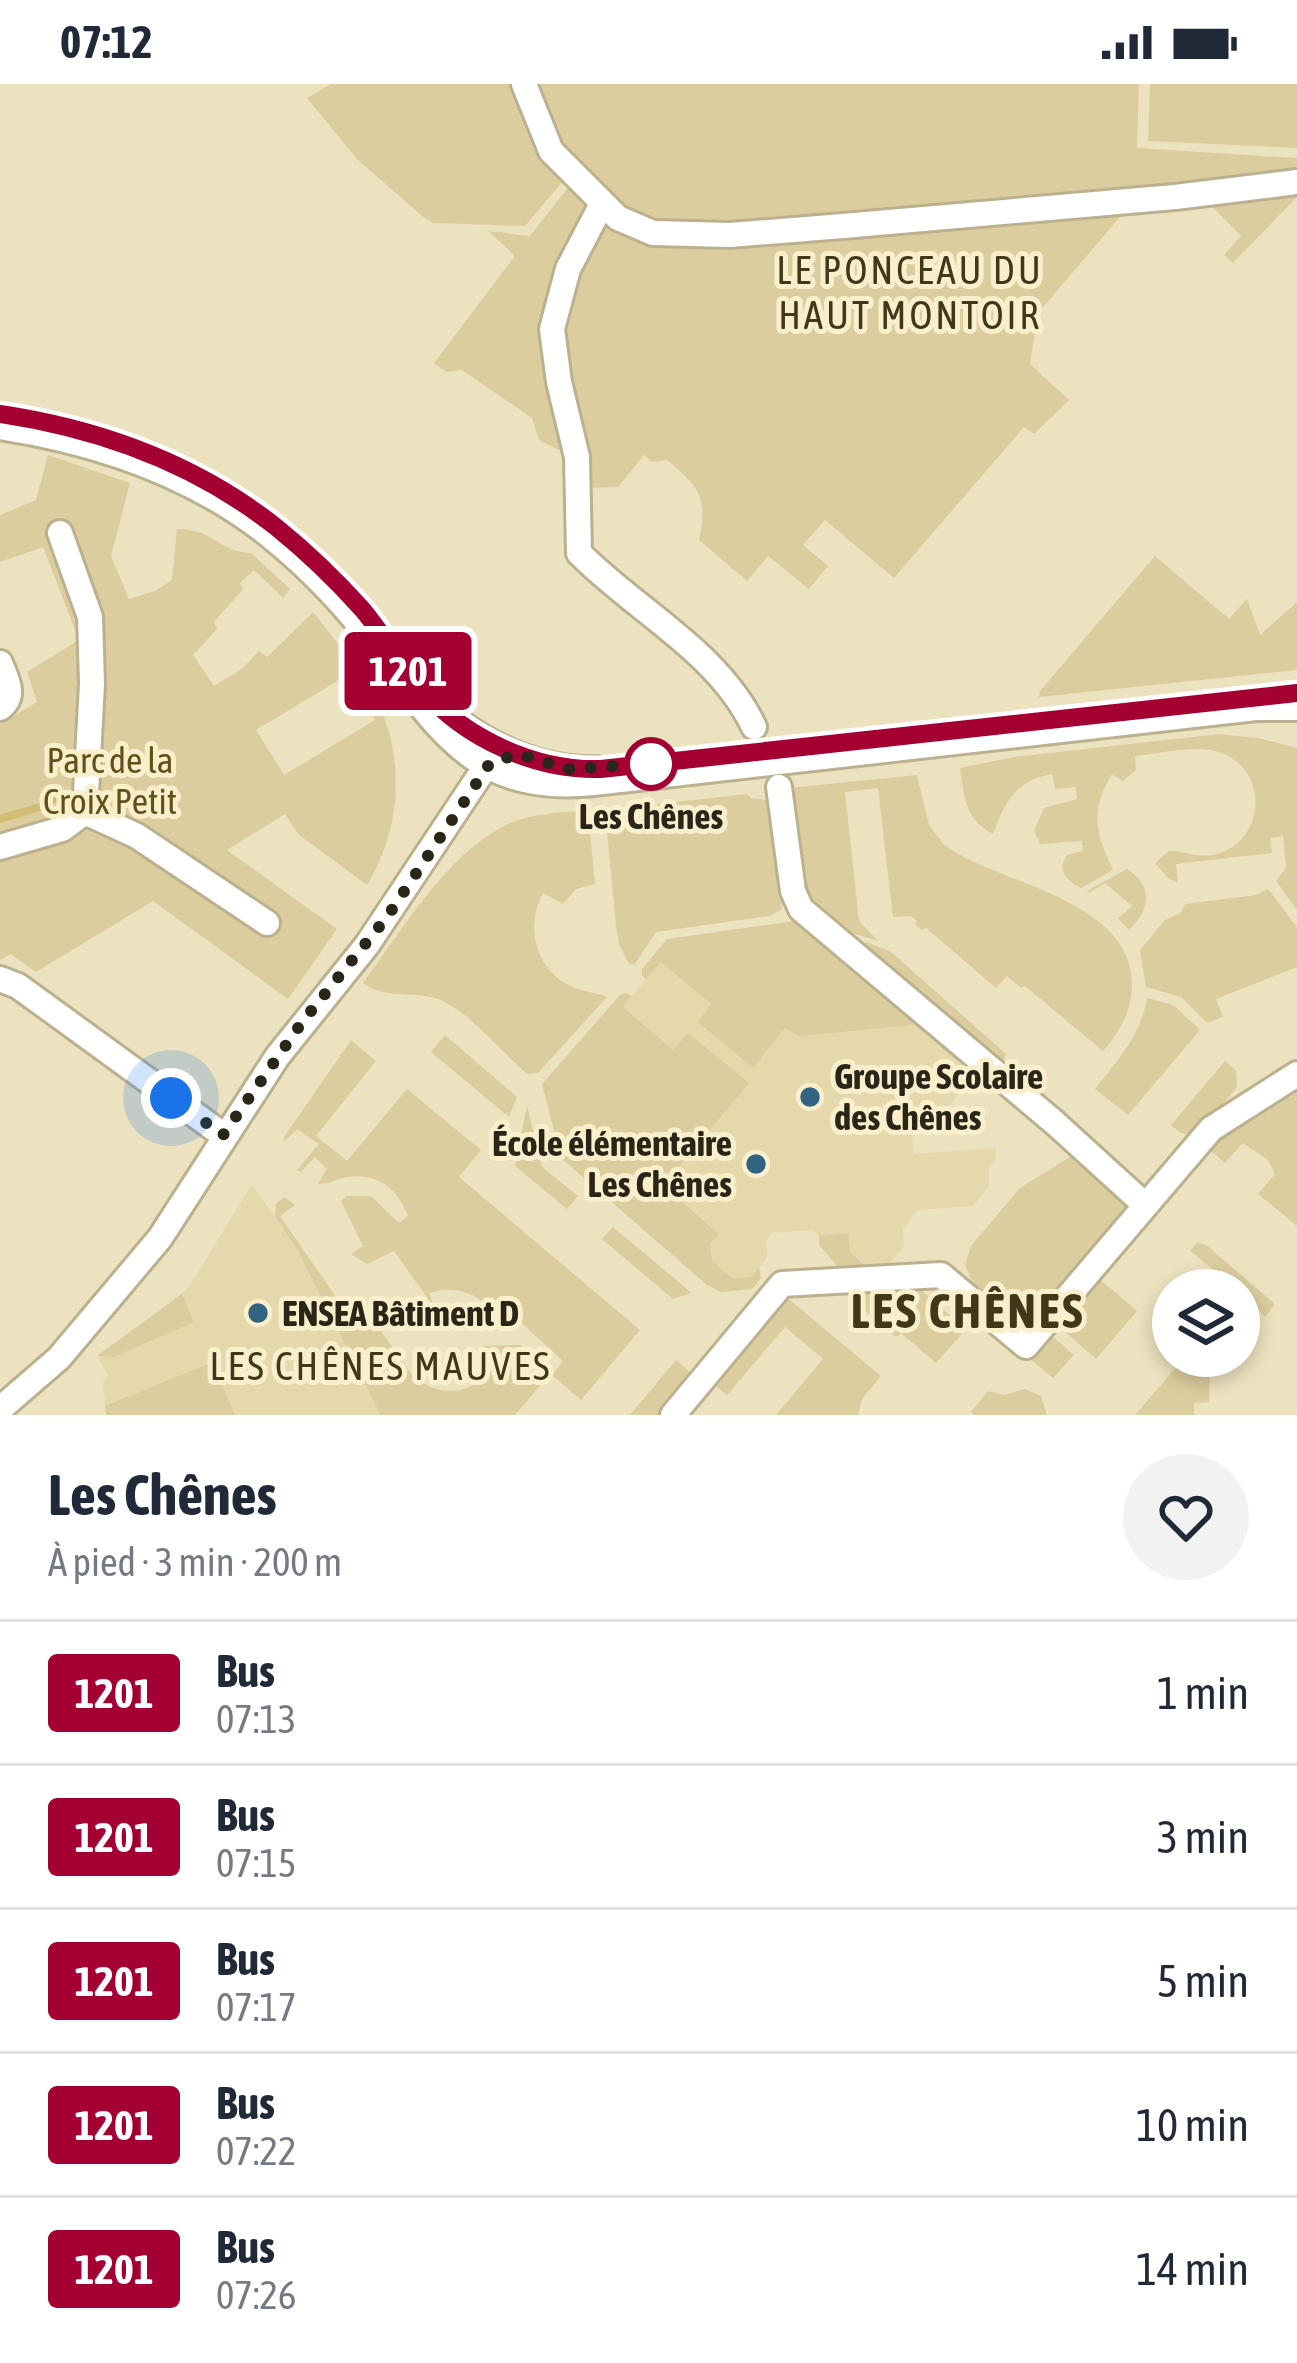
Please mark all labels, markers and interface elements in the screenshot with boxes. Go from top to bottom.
text: 07:12 [60,16,153,68]
district label: LE PONCEAU DU HAUT MONTOIR [776,248,1044,337]
line badge: 1201 [324,632,492,710]
text: 1201 [369,647,447,695]
park label: Parc de la Croix Petit [43,739,177,822]
marker: Les Chênes [626,739,676,789]
place label: Les Chênes [579,795,724,837]
place label: Groupe Scolaire des Chênes [834,1055,1043,1138]
your location [141,1068,201,1128]
marker: Groupe Scolaire des Chênes [797,1084,823,1110]
place label: École élémentaire Les Chênes [492,1122,732,1205]
marker: École élémentaire Les Chênes [743,1151,769,1177]
map controls [1152,1269,1260,1377]
button: layers [1152,1269,1260,1377]
district label: LES CHÊNES [851,1283,1085,1338]
place label: ENSEA Bâtiment D [282,1292,519,1334]
marker: ENSEA Bâtiment D [245,1300,271,1326]
district label: LES CHÊNES MAUVES [210,1344,552,1388]
button: heart [1123,1454,1249,1580]
text: Les Chênes [48,1462,277,1527]
text: À pied · 3 min · 200 m [48,1540,342,1584]
text: Bus [216,1645,275,1697]
text: 1 min [1157,1667,1249,1719]
text: 1201 [75,1669,153,1717]
text: 07:13 [216,1697,296,1741]
text: Bus [216,1789,275,1841]
text: 3 min [1157,1811,1249,1863]
text: 1201 [75,1813,153,1861]
text: 07:15 [216,1841,296,1885]
text: Bus [216,1933,275,1985]
text: 5 min [1157,1955,1249,2007]
text: 1201 [75,1957,153,2005]
text: 07:17 [216,1985,296,2029]
text: Bus [216,2077,275,2129]
text: 10 min [1136,2099,1249,2151]
text: 1201 [75,2101,153,2149]
text: 07:22 [216,2129,296,2173]
text: Bus [216,2221,275,2273]
text: 14 min [1136,2243,1249,2295]
text: 1201 [75,2245,153,2293]
text: 07:26 [216,2273,296,2317]

